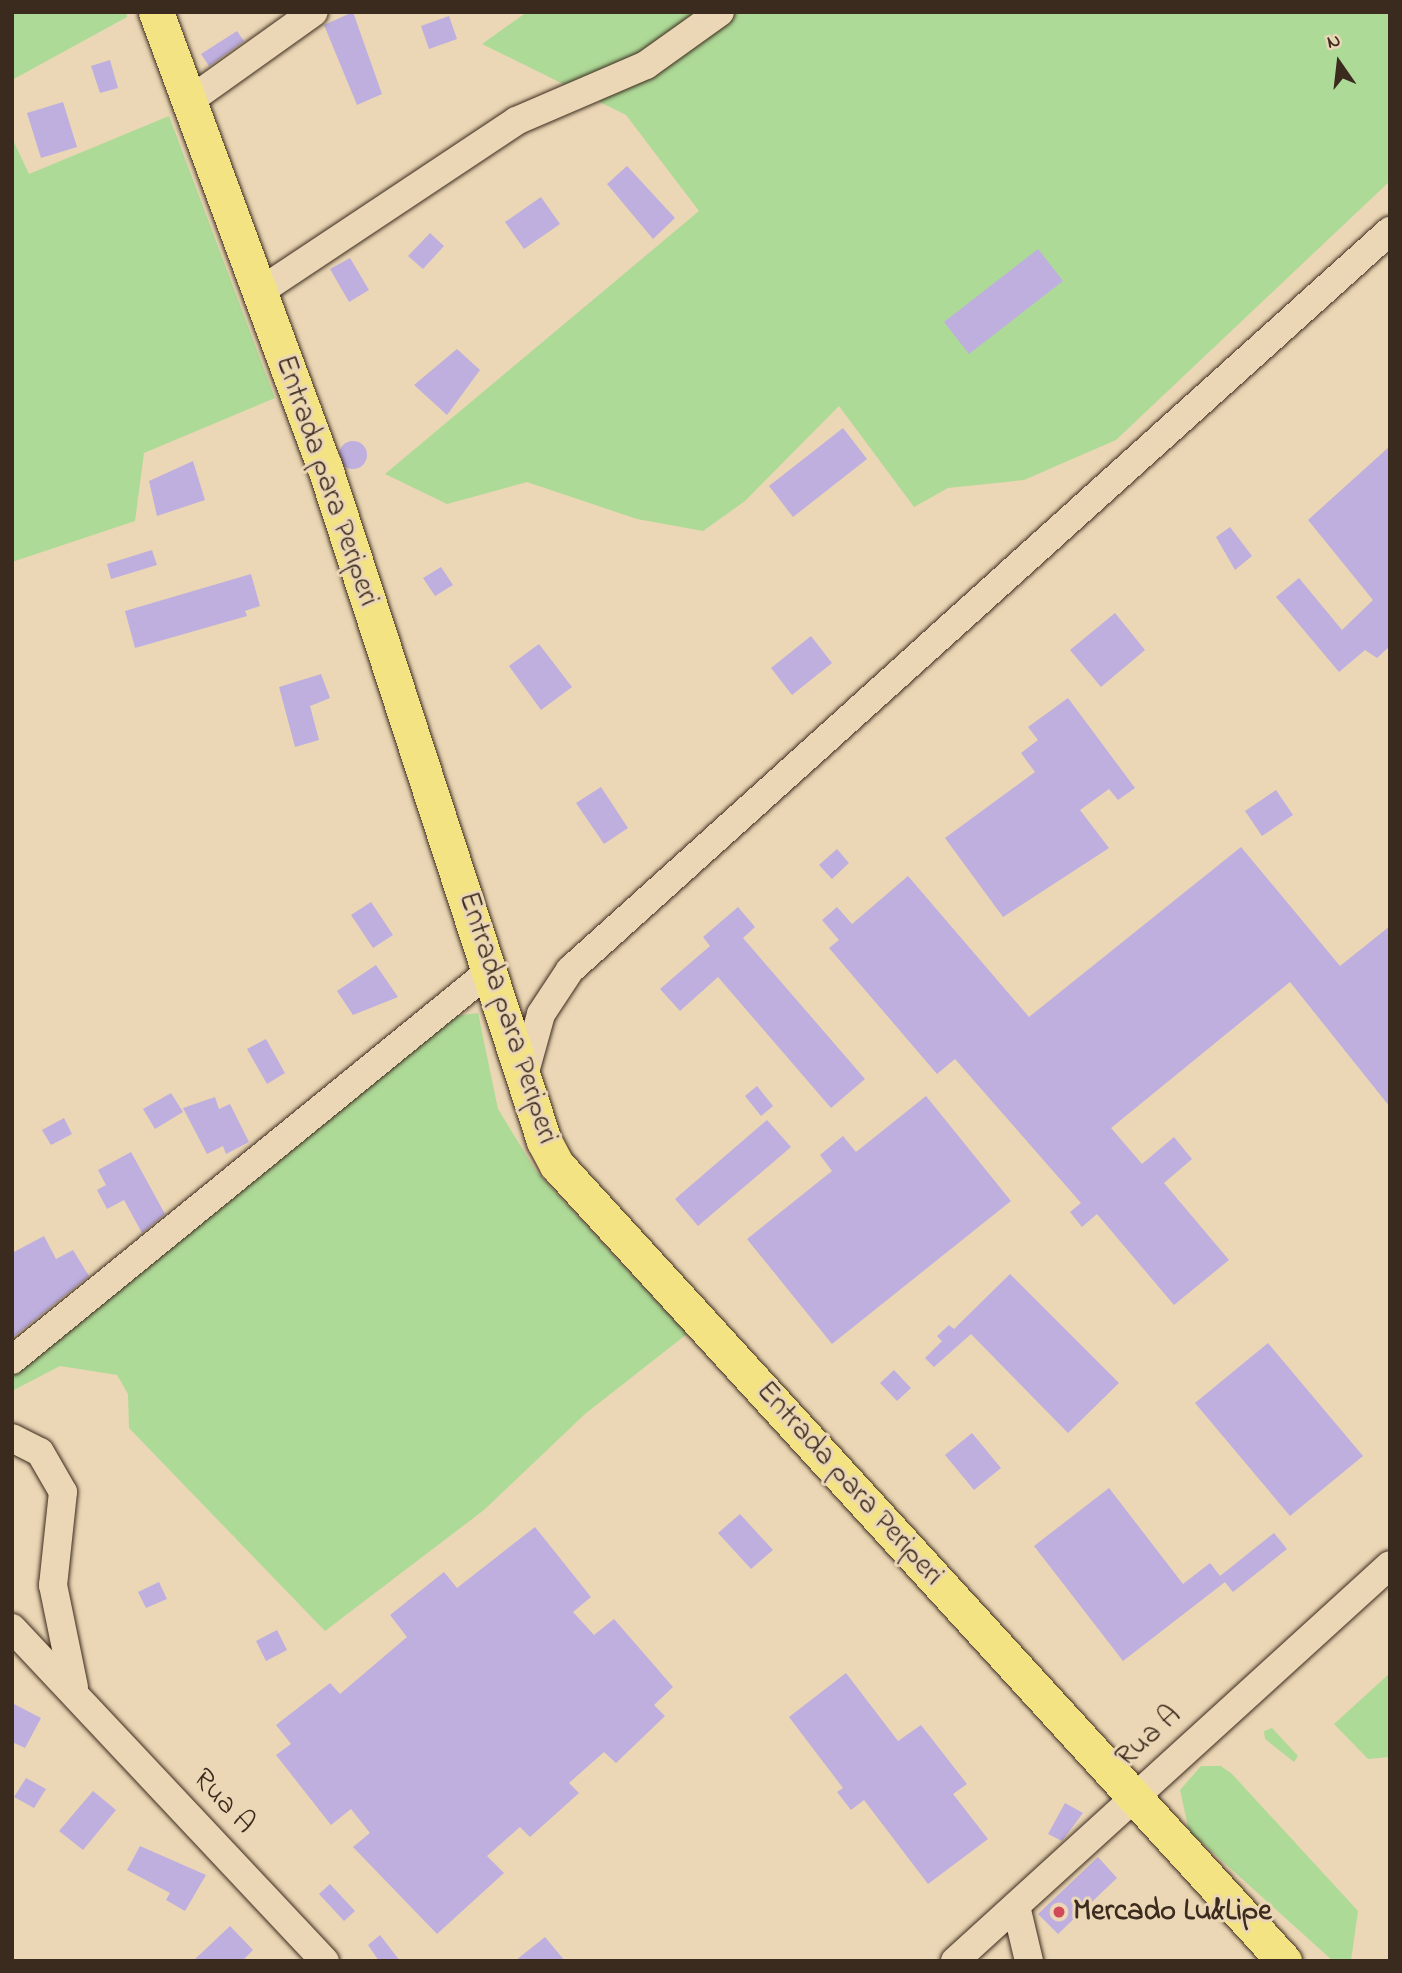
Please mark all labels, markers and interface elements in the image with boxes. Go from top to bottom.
text: N [1324,27,1343,57]
north arrow [1304,28,1374,98]
street label: Entrada para Periperi [266,351,386,611]
street label: Entrada para Periperi [449,887,565,1149]
street label: Entrada para Periperi [748,1374,950,1594]
street label: Rua A [1109,1698,1189,1776]
street label: Rua A [184,1762,262,1842]
place label: Mercado Lu&Lipe [1073,1894,1272,1930]
marker: Mercado Lu&Lipe [1051,1904,1067,1920]

